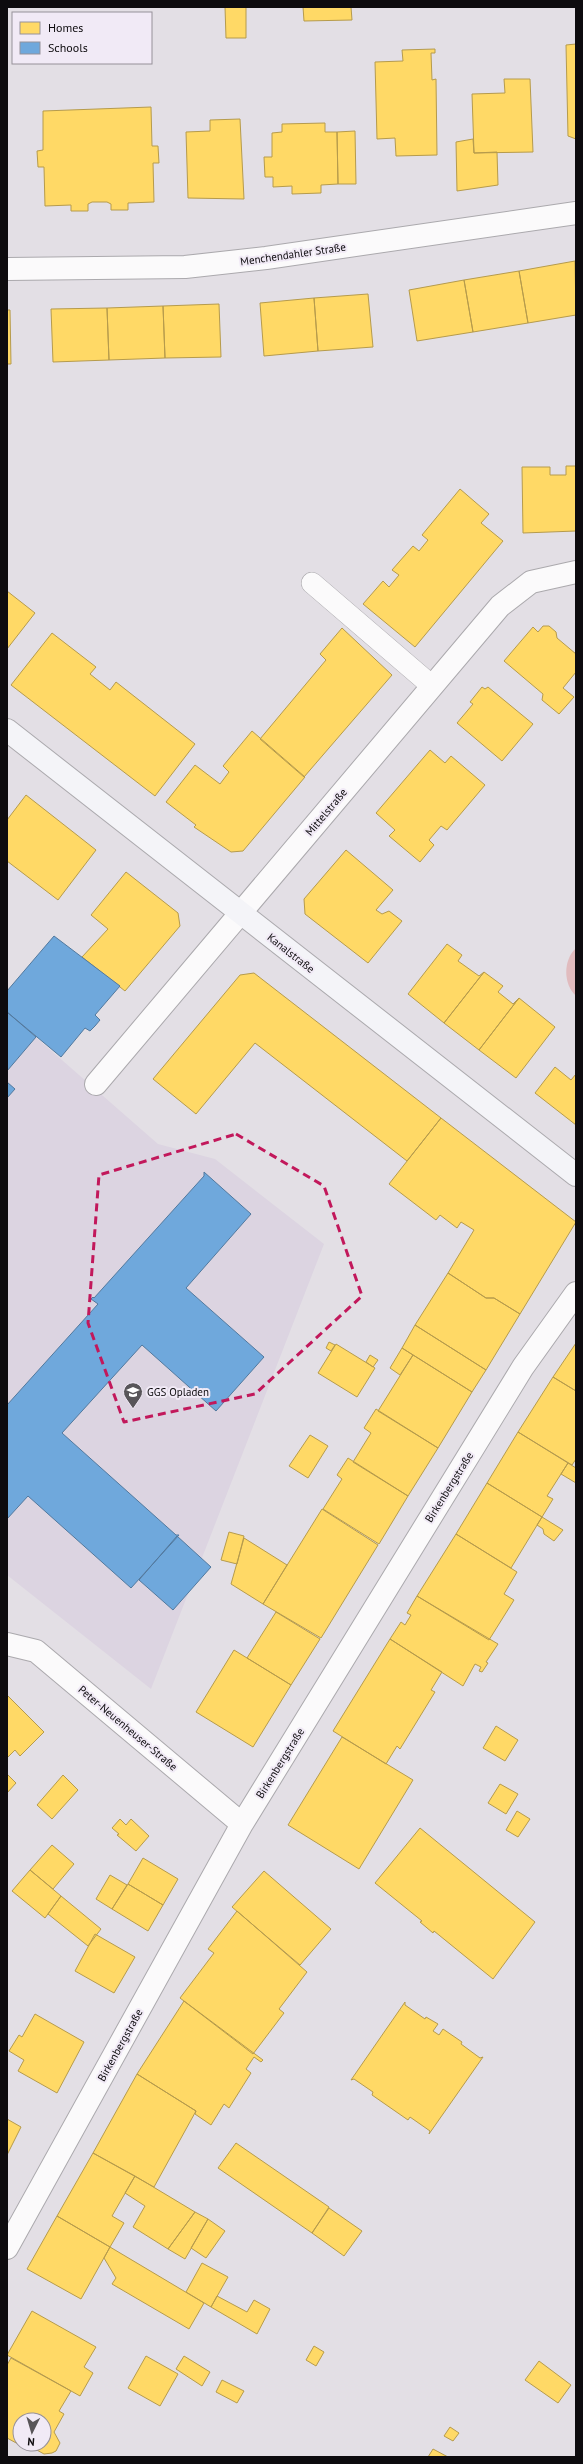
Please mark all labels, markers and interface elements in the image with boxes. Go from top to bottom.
legend [12,12,152,64]
text: Homes [48,20,83,35]
text: Schools [48,40,88,55]
street label: Menchendahler Straße [239,240,347,268]
street label: Mittelstraße [302,785,350,839]
street label: Kanalstraße [265,930,318,976]
school or university icon: GGS Opladen [122,1381,144,1409]
place label: GGS Opladen [147,1385,209,1399]
street label: Birkenbergstraße [422,1449,477,1525]
street label: Peter-Neuenheuser-Straße [76,1682,181,1774]
street label: Birkenbergstraße [253,1725,308,1801]
street label: Birkenbergstraße [94,2006,146,2084]
north arrow [12,2412,52,2452]
text: N [27,2435,35,2449]

